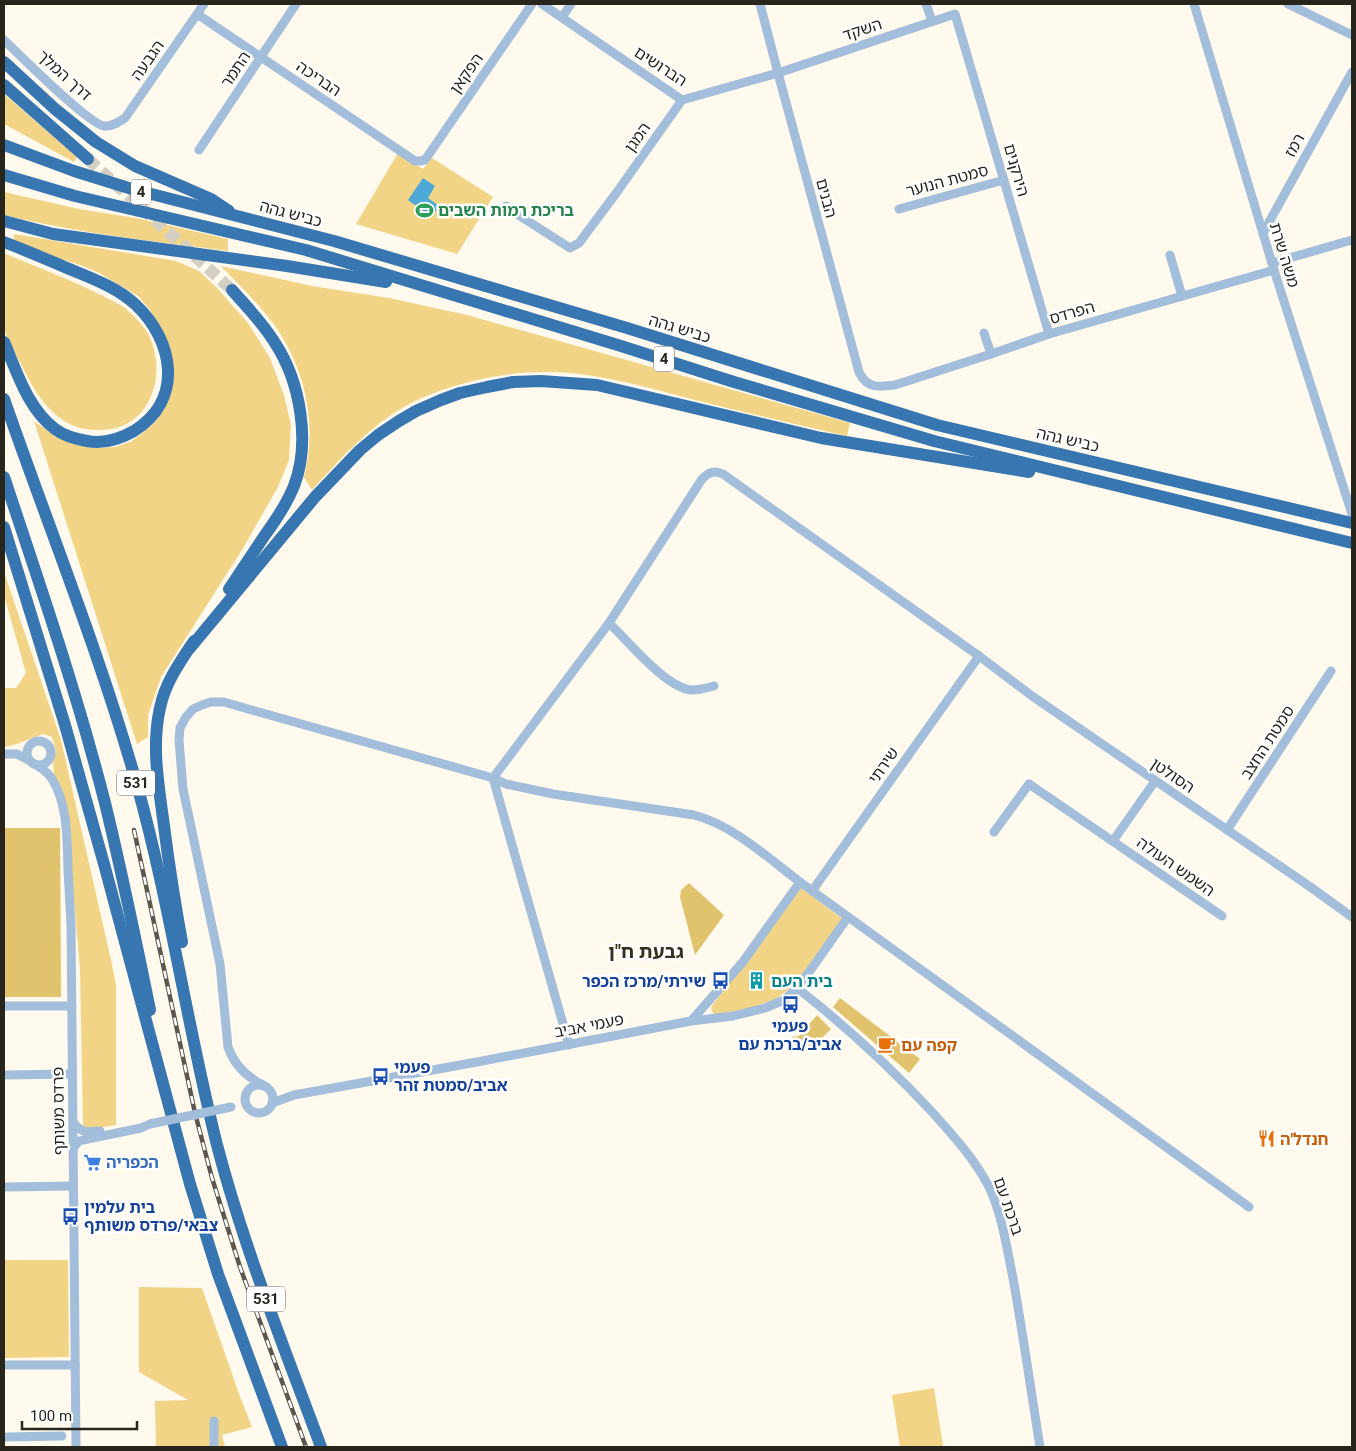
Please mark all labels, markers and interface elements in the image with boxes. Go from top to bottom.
street label: השקד [840,14,884,45]
street label: הגבעה [127,37,168,84]
street label: הברושים [631,42,691,90]
street label: דרך המלך [34,46,96,105]
street label: התמר [217,48,254,91]
street label: הפקאן [446,49,487,97]
street label: הבריכה [293,57,345,100]
street label: המגן [620,119,654,156]
street label: רמז [1280,130,1309,160]
street label: הירקנים [1000,142,1033,199]
street label: סמטת הנוער [904,160,990,201]
street label: הבנים [812,176,841,220]
road number: 4 [131,180,151,204]
street label: כביש גהה [258,196,324,231]
sports icon: בריכת רמות השבים [414,200,434,220]
place label: בריכת רמות השבים [438,201,574,220]
street label: משה שרת [1266,220,1303,290]
street label: הפרדס [1047,297,1097,328]
street label: כביש גהה [647,310,713,347]
road number: 4 [654,346,674,372]
street label: כביש גהה [1035,423,1101,456]
street label: סמטת החצב [1237,702,1298,783]
street label: שירתי [864,744,903,787]
street label: הסולטן [1147,754,1198,797]
road number: 531 [117,770,155,796]
street label: השמש העולה [1133,833,1218,900]
district label: גבעת ח"ן [608,940,684,963]
bus stop icon: שירתי/מרכז הכפר [710,971,730,991]
building icon: בית העם [747,971,767,991]
place label: שירתי/מרכז הכפר [582,972,706,991]
place label: בית העם [771,972,833,991]
bus stop icon: פעמי אביב/ברכת עם [780,994,800,1014]
street label: פעמי אביב [553,1009,625,1042]
place label: פעמי אביב/ברכת עם [738,1017,842,1054]
cafe icon: קפה עם [877,1035,897,1055]
place label: קפה עם [901,1036,958,1055]
place label: פעמי אביב/סמטת זהר [394,1058,508,1095]
bus stop icon: פעמי אביב/סמטת זהר [370,1066,390,1086]
street label: פרדס משותף [48,1067,69,1155]
restaurant icon: חנדל'ה [1256,1129,1276,1149]
place label: חנדל'ה [1280,1130,1329,1149]
supermarket icon: הכפריה [82,1152,102,1172]
place label: הכפריה [106,1153,159,1172]
street label: ברכת עם [990,1175,1027,1238]
place label: בית עלמין צבאי/פרדס משותף [84,1198,218,1235]
bus stop icon: בית עלמין צבאי/פרדס משותף [60,1206,80,1226]
road number: 531 [247,1286,285,1312]
scale bar [22,1398,138,1430]
text: 100 m [30,1407,72,1425]

